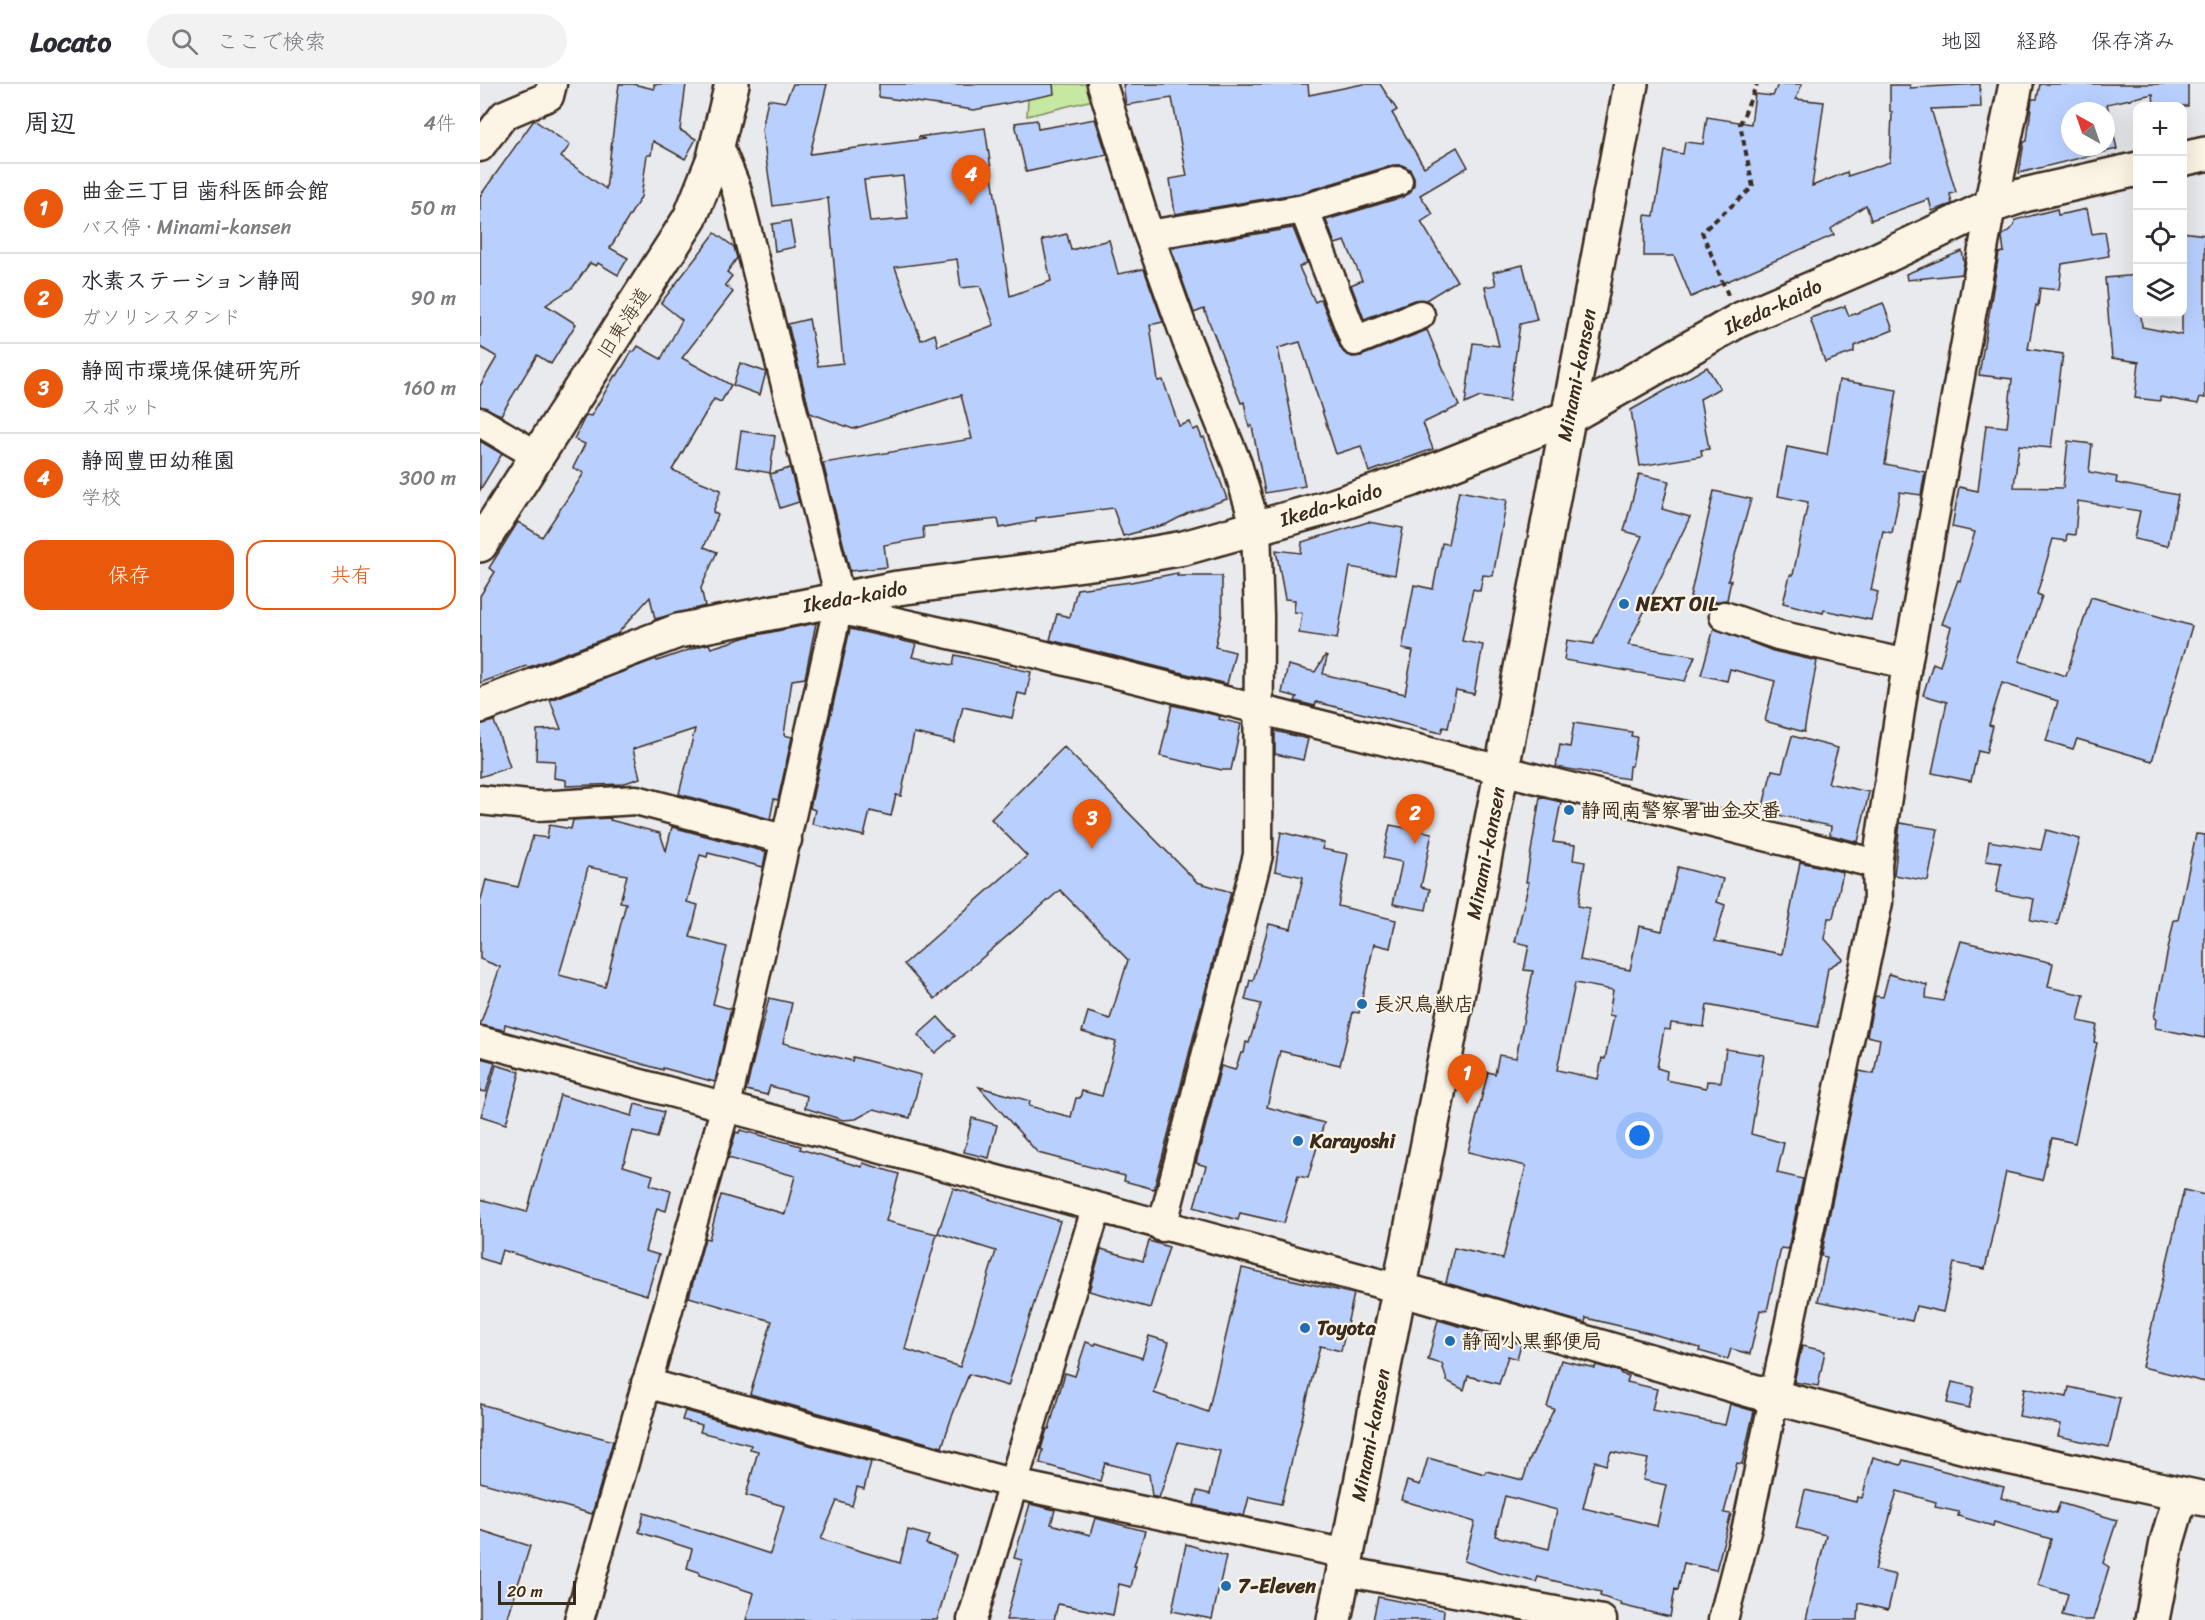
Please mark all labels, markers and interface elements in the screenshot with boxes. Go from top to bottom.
search box [147,14,567,68]
text: Locato [30,17,111,66]
text: ここで検索 [216,22,326,61]
text: 地図 [1941,22,1983,60]
text: 経路 [2016,22,2058,60]
text: 保存済み [2091,22,2175,60]
icon: search [168,25,201,58]
text: 周辺 [24,100,76,146]
north arrow [2061,102,2115,156]
map controls [2133,102,2187,318]
button: + [2133,102,2187,156]
text: 4件 [424,106,456,141]
pin: 4 [952,156,990,205]
button: − [2133,156,2187,210]
text: 曲金三丁目 歯科医師会館 [81,171,329,210]
text: 1 [39,191,48,226]
text: 50 m [411,191,456,226]
text: バス停 · Minami-kansen [81,210,291,245]
button: locate [2133,210,2187,264]
text: 水素ステーション静岡 [81,261,301,300]
button: layers [2133,264,2187,318]
street label: Ikeda-kaido [1717,269,1828,346]
street label: 旧東海道 [588,280,660,366]
text: 2 [38,281,49,316]
text: 90 m [411,281,456,316]
text: ガソリンスタンド [81,300,241,335]
street label: Minami-kansen [1547,305,1607,444]
text: 静岡市環境保健研究所 [81,351,301,390]
text: 3 [38,371,49,406]
text: 160 m [403,371,456,406]
text: スポット [81,390,161,425]
text: 静岡豊田幼稚園 [81,441,235,480]
text: 4 [37,461,50,496]
text: 300 m [399,461,456,496]
street label: Ikeda-kaido [1274,473,1387,537]
text: 学校 [81,480,121,515]
button: 保存 [24,540,234,610]
button: 共有 [246,540,456,610]
street label: Ikeda-kaido [799,571,910,624]
place label: NEXT OIL [1635,587,1718,622]
marker: NEXT OIL [1617,597,1631,611]
street label: Minami-kansen [1456,783,1516,922]
place label: 静岡南警察署曲金交番 [1581,793,1781,828]
pin: 2 [1396,794,1434,844]
pin: 3 [1072,800,1112,849]
marker: 静岡南警察署曲金交番 [1562,803,1576,817]
place label: 長沢鳥獣店 [1374,987,1474,1022]
marker: 長沢鳥獣店 [1355,997,1369,1011]
pin: 1 [1448,1054,1486,1104]
your location [1625,1121,1654,1150]
place label: Karayoshi [1309,1124,1396,1159]
marker: Karayoshi [1291,1134,1305,1148]
place label: Toyota [1317,1311,1377,1346]
marker: Toyota [1298,1321,1312,1335]
place label: 静岡小黒郵便局 [1462,1324,1602,1359]
marker: 静岡小黒郵便局 [1443,1334,1457,1348]
street label: Minami-kansen [1341,1365,1401,1504]
place label: 7-Eleven [1238,1569,1316,1604]
text: 20 m [507,1577,543,1606]
scale bar [498,1578,576,1606]
marker: 7-Eleven [1219,1579,1233,1593]

